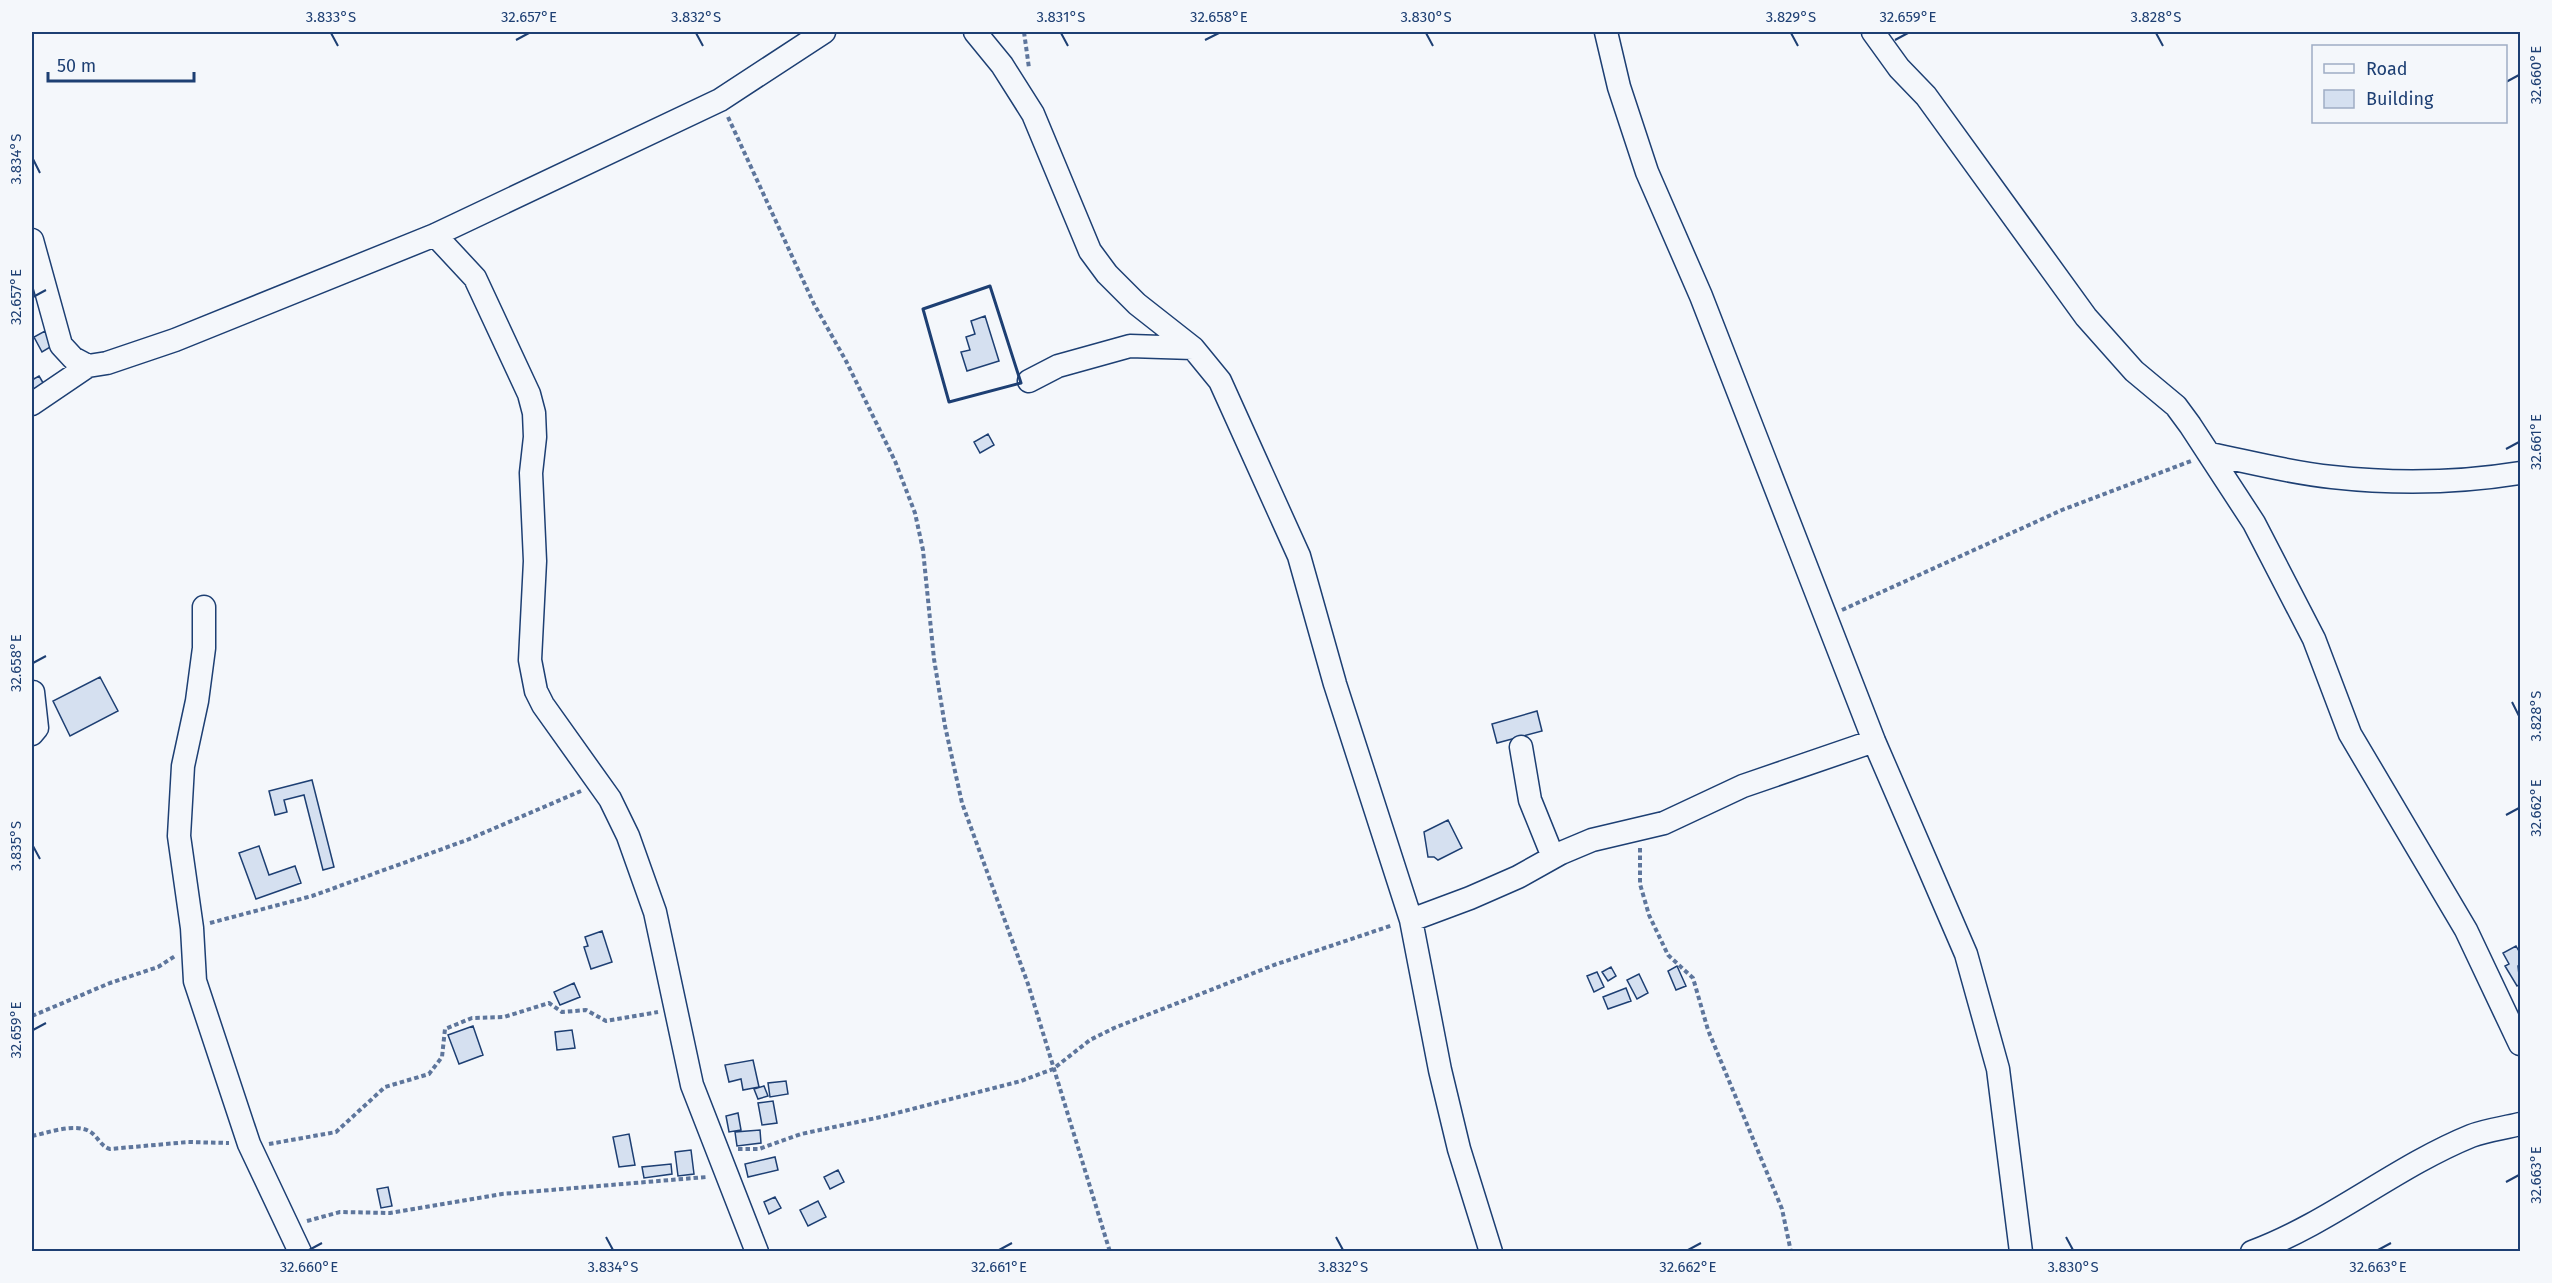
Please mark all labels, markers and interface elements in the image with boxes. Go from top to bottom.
text: 3.833°S [306,8,356,26]
text: 32.657°E [501,8,557,26]
text: 3.832°S [671,8,721,26]
text: 3.831°S [1037,8,1085,26]
text: 32.658°E [1190,8,1248,26]
text: 3.830°S [1400,8,1452,26]
text: 3.829°S [1766,8,1816,26]
text: 32.659°E [1879,8,1937,26]
text: 3.828°S [2131,8,2181,26]
scale bar [48,45,194,83]
legend [2312,45,2507,123]
text: 32.660°E [2527,46,2545,104]
text: 50 m [57,55,96,77]
text: Road [2366,58,2408,80]
text: Building [2366,88,2434,110]
text: 3.834°S [7,134,25,184]
text: 32.657°E [7,269,25,325]
text: 32.661°E [2527,414,2545,470]
text: 32.658°E [7,634,25,692]
text: 3.828°S [2527,691,2545,741]
text: 32.662°E [2527,779,2545,837]
text: 3.835°S [7,821,25,871]
text: 32.659°E [7,1001,25,1059]
text: 32.663°E [2527,1146,2545,1204]
text: 32.660°E [280,1258,338,1276]
text: 3.834°S [588,1258,638,1276]
text: 32.661°E [971,1258,1027,1276]
text: 3.832°S [1318,1258,1368,1276]
text: 32.662°E [1659,1258,1717,1276]
text: 3.830°S [2047,1258,2099,1276]
text: 32.663°E [2349,1258,2407,1276]

